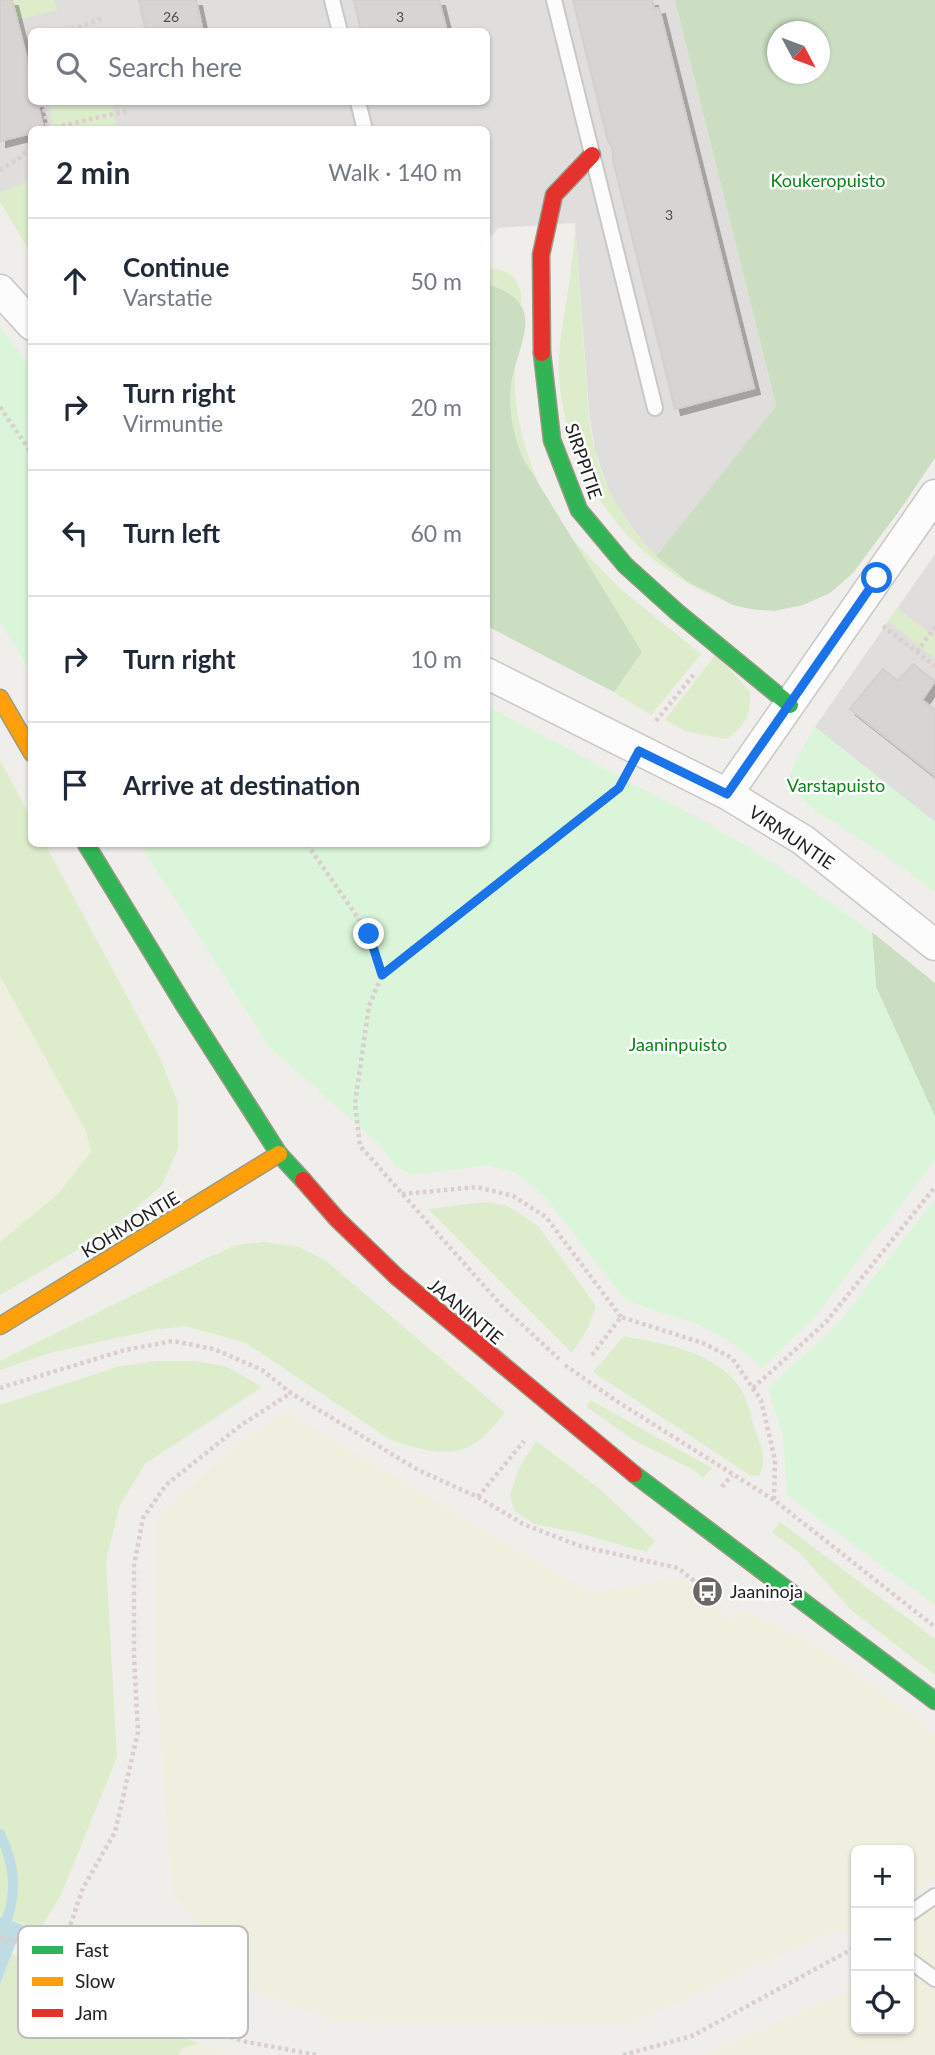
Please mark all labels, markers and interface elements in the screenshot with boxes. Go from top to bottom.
house number: 26 [163,8,179,25]
house number: 3 [396,8,404,25]
north arrow [767,21,830,84]
search box [28,28,490,105]
icon: search [52,48,90,86]
text: Search here [108,51,242,83]
text: 2 min [56,154,130,190]
text: Walk · 140 m [328,158,462,186]
park label: Koukeropuisto [771,169,885,191]
house number: 3 [665,206,673,223]
text: Continue [123,251,229,283]
icon: ahead [56,262,94,300]
text: 50 m [411,267,462,295]
text: Varstatie [123,283,212,311]
text: Turn right [123,377,236,409]
icon: right [56,388,94,426]
text: 20 m [411,393,462,421]
text: Virmuntie [123,409,223,437]
street label: SIRPPITIE [561,420,607,502]
icon: left [56,514,94,552]
text: Turn left [123,517,220,549]
text: 60 m [411,519,462,547]
route start [861,562,892,593]
icon: right [56,640,94,678]
text: Turn right [123,643,236,675]
text: 10 m [411,645,462,673]
icon: arrive [56,766,94,804]
text: Arrive at destination [123,769,360,801]
park label: Varstapuisto [787,774,885,796]
street label: VIRMUNTIE [745,800,839,874]
route end [353,918,384,949]
park label: Jaaninpuisto [629,1033,727,1055]
street label: KOHMONTIE [77,1186,183,1262]
street label: JAANINTIE [424,1274,508,1348]
bus stop icon: Jaaninoja [690,1574,724,1608]
place label: Jaaninoja [730,1580,803,1602]
map controls [851,1845,914,2034]
button: + [851,1845,914,1908]
button: − [851,1908,914,1971]
legend [18,1926,248,2038]
text: Fast [75,1938,109,1961]
text: Slow [75,1969,115,1992]
button: locate [851,1971,914,2034]
text: Jam [75,2001,108,2024]

